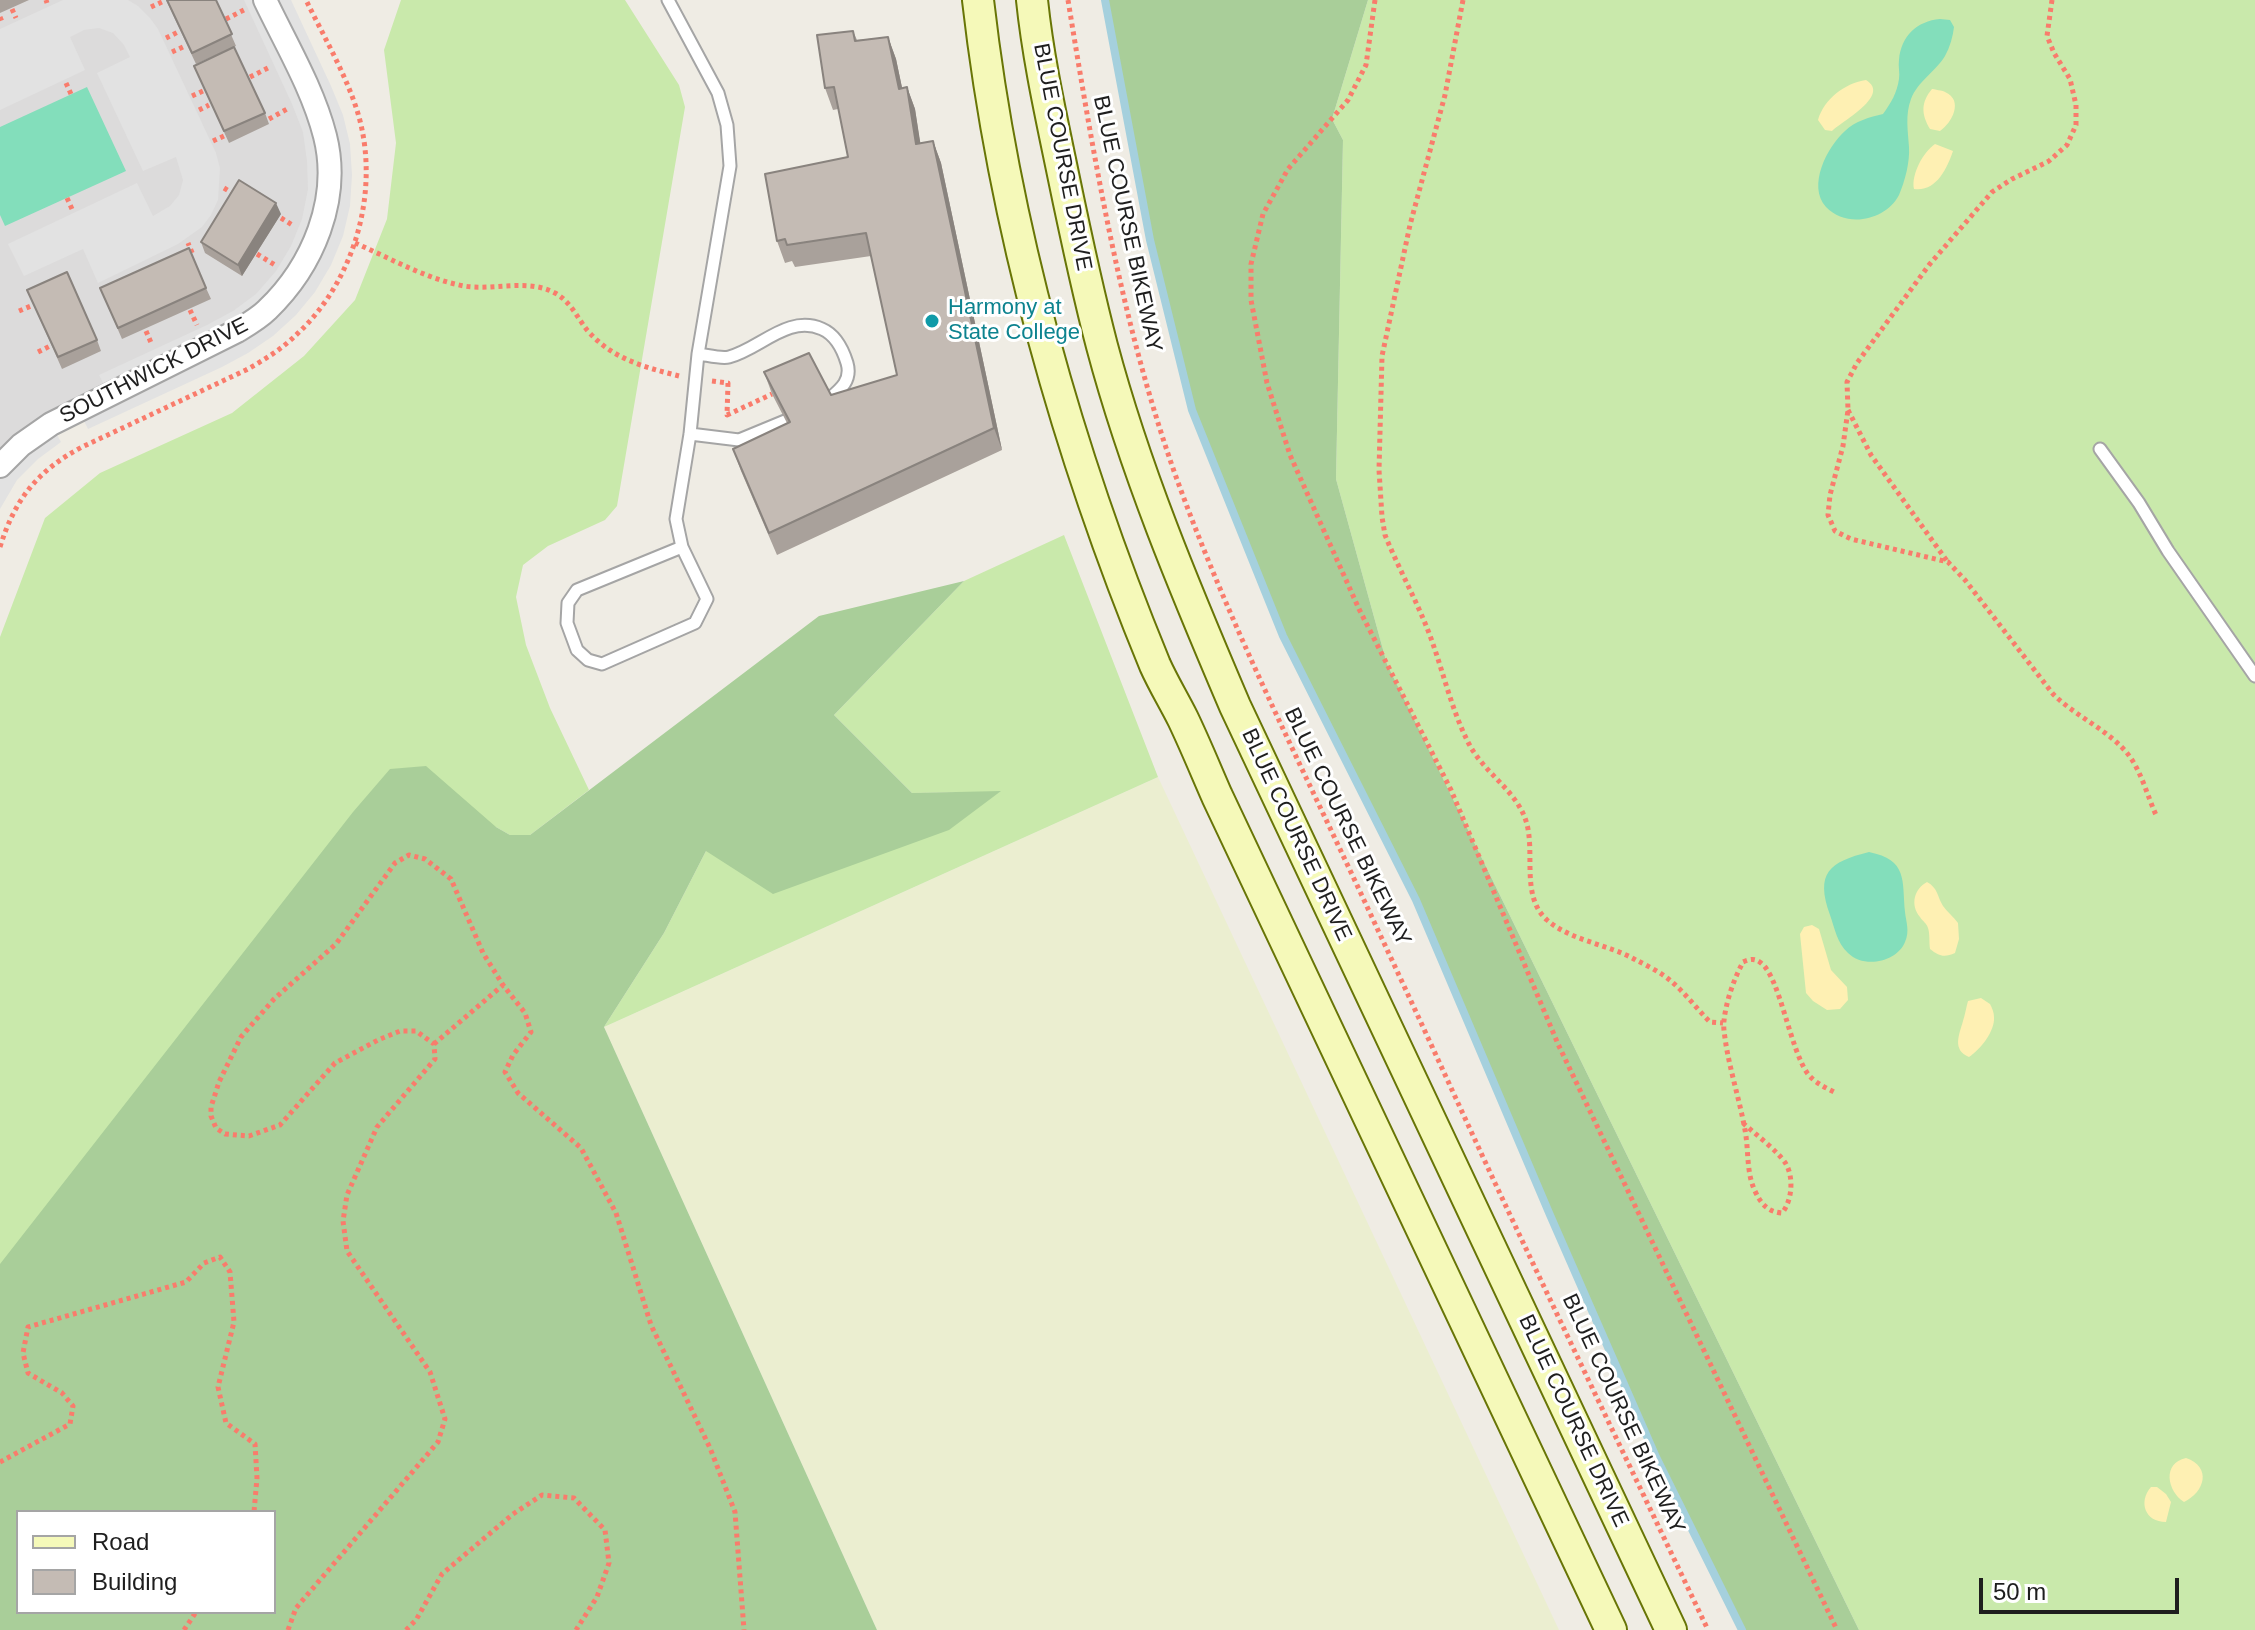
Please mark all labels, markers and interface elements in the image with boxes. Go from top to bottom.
street label: BLUE COURSE DRIVE [1027,41,1097,273]
street label: BLUE COURSE BIKEWAY [1087,93,1167,355]
place label: Harmony at State College [948,295,1080,346]
street label: SOUTHWICK DRIVE [55,312,253,430]
marker: Harmony at State College [923,312,941,330]
street label: BLUE COURSE BIKEWAY [1278,704,1416,950]
street label: BLUE COURSE DRIVE [1235,725,1357,945]
street label: BLUE COURSE BIKEWAY [1556,1290,1690,1538]
street label: BLUE COURSE DRIVE [1512,1311,1634,1531]
legend [16,1510,276,1614]
text: Road [92,1528,149,1555]
scale bar [1983,1562,2183,1612]
text: Building [92,1568,177,1595]
text: 50 m [1993,1578,2046,1605]

